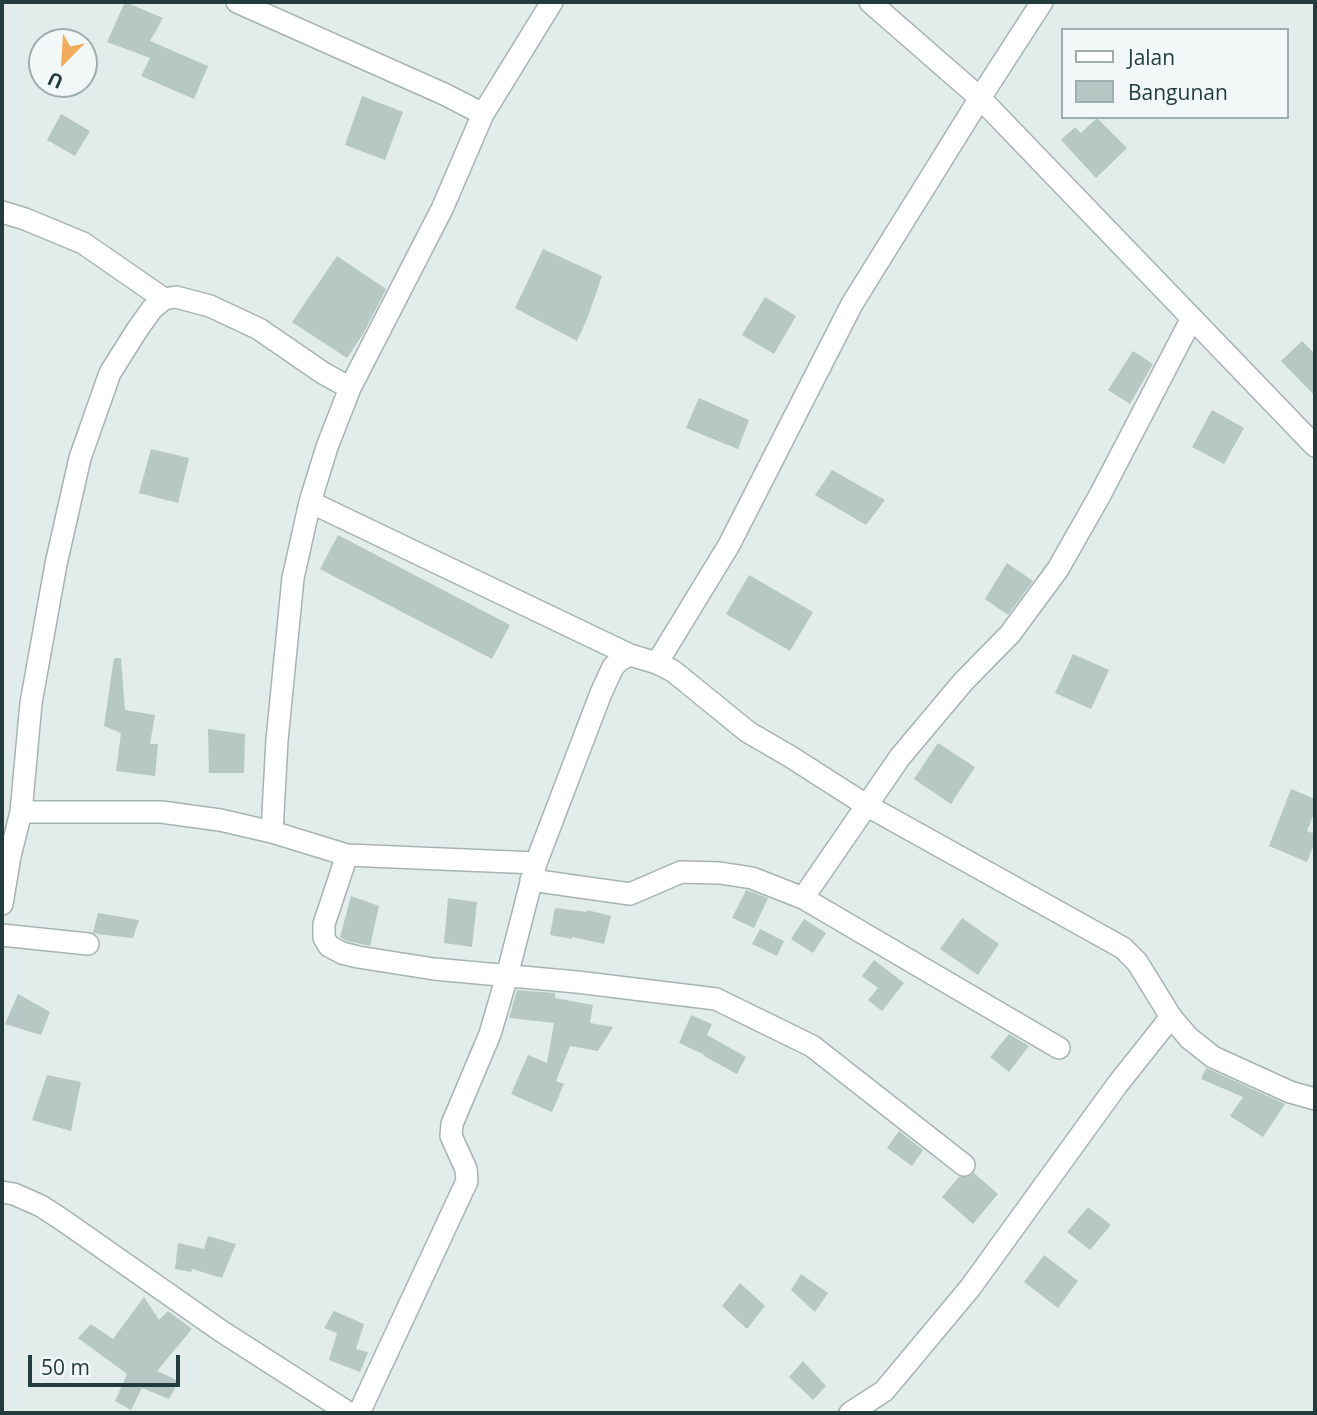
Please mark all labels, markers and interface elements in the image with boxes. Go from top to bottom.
north arrow [28,28,98,98]
legend [1062,28,1289,119]
text: Jalan [1128,43,1175,71]
text: U [43,66,67,95]
text: Bangunan [1128,78,1228,106]
scale bar [32,1342,184,1386]
text: 50 m [41,1353,90,1381]

